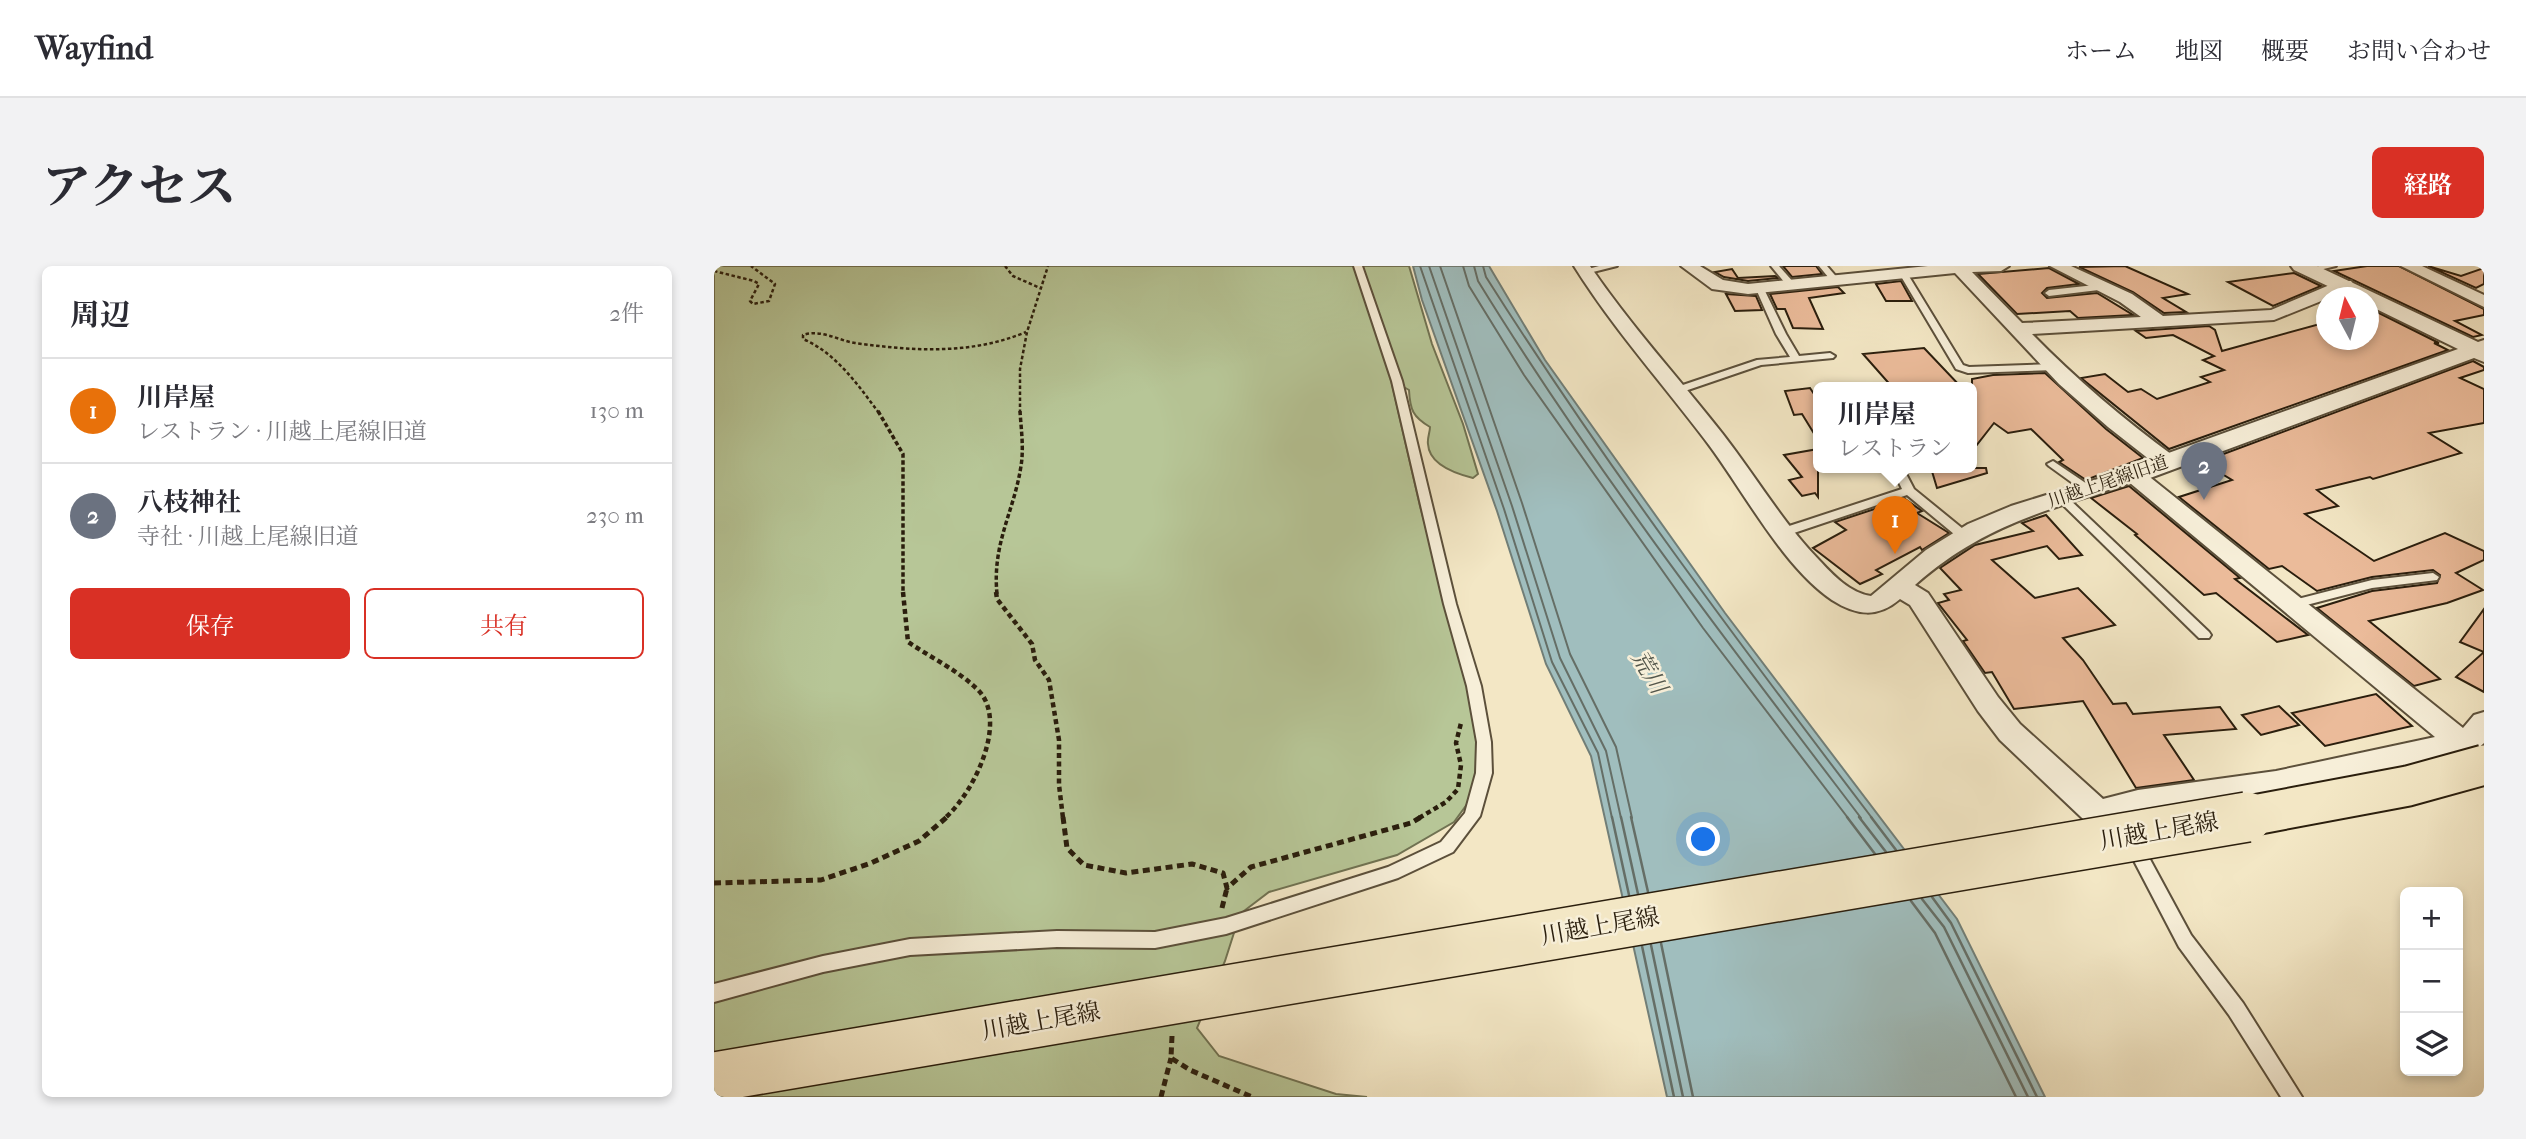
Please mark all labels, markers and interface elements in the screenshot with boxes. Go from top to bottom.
text: Wayfind [35,29,153,68]
text: ホーム [2065,37,2137,65]
text: 地図 [2175,37,2223,65]
text: 概要 [2261,37,2309,65]
text: お問い合わせ [2347,37,2491,65]
button: 経路 [2372,147,2484,218]
text: アクセス [42,158,237,216]
north arrow [2316,287,2379,350]
text: 周辺 [70,298,130,333]
text: 2件 [609,300,644,327]
text: 川岸屋 [137,382,215,413]
popup [1813,382,1977,473]
text: 1 [89,397,97,424]
text: 130 m [590,397,644,424]
text: 川岸屋 [1838,399,1916,430]
text: レストラン · 川越上尾線旧道 [137,418,427,445]
text: レストラン [1838,435,1952,462]
pin: 2 [2181,442,2227,500]
street label: 川越上尾線旧道 [2045,452,2171,512]
text: 八枝神社 [137,487,241,518]
pin: 1 [1872,496,1918,554]
text: 2 [87,502,99,529]
text: 230 m [586,502,644,529]
text: 寺社 · 川越上尾線旧道 [137,523,359,550]
button: 保存 [70,588,350,659]
button: 共有 [364,588,644,659]
water label: 荒川 [1626,645,1674,701]
street label: 川越上尾線 [2097,807,2221,855]
your location [1686,822,1720,856]
map controls [2400,887,2463,1076]
button: + [2400,887,2463,950]
street label: 川越上尾線 [1538,902,1662,950]
button: − [2400,950,2463,1013]
street label: 川越上尾線 [979,997,1103,1045]
button: layers [2400,1013,2463,1076]

